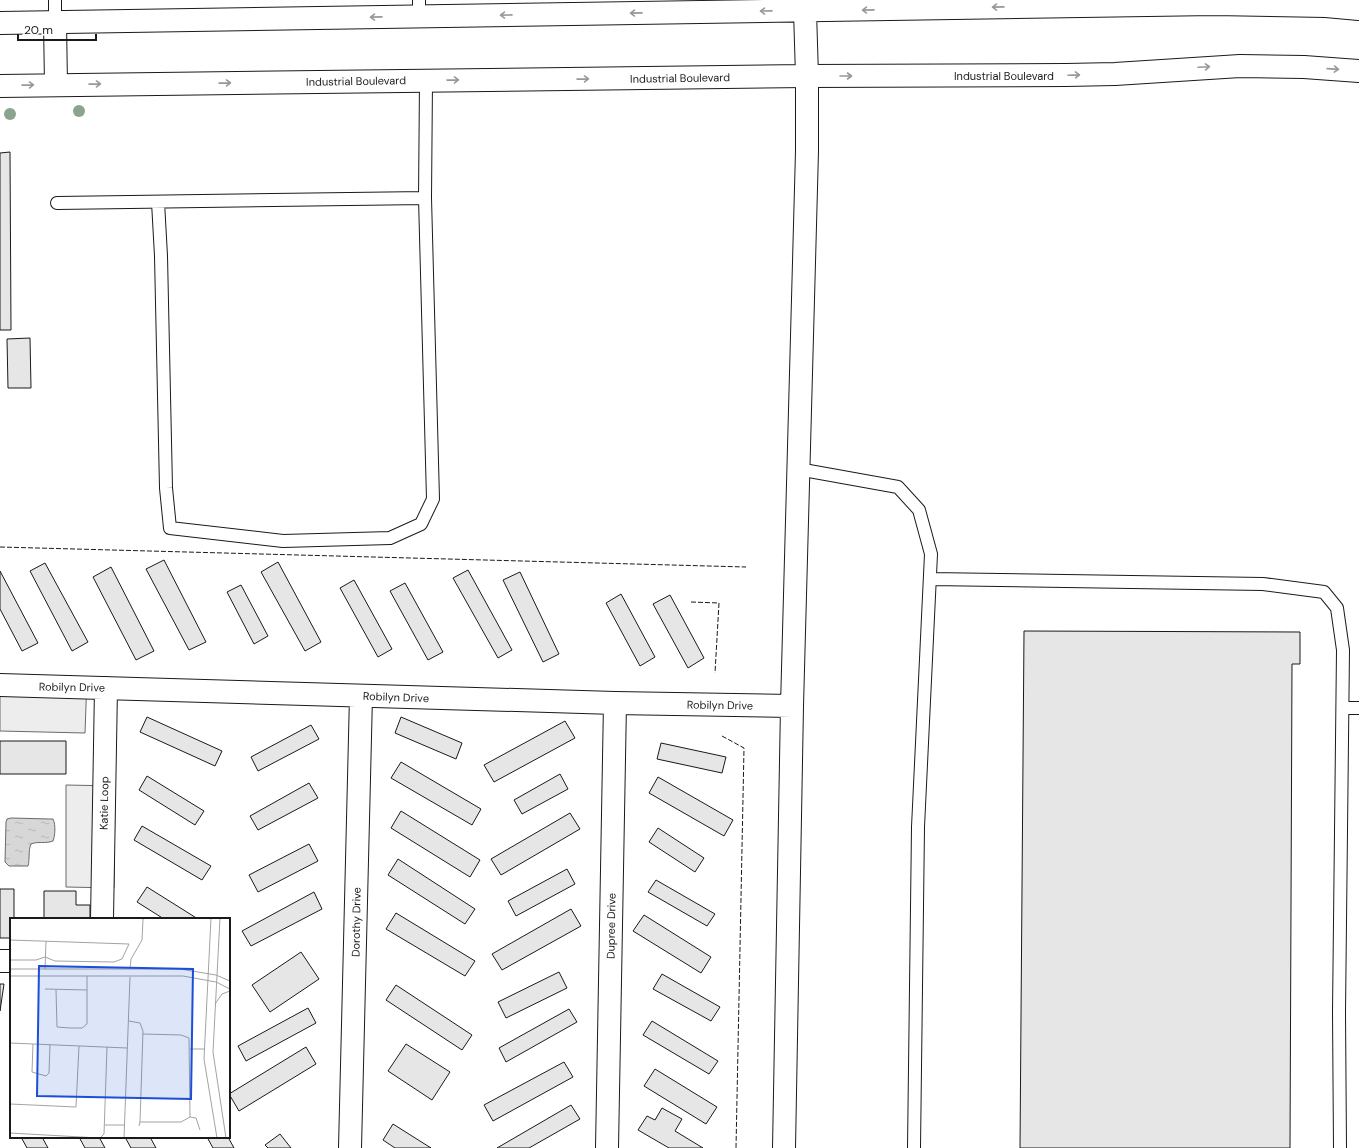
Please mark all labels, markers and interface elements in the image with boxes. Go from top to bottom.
one-way arrow [992,3,1005,11]
one-way arrow [862,6,875,13]
one-way arrow [760,7,773,15]
one-way arrow [630,9,643,17]
one-way arrow [500,11,513,19]
one-way arrow [370,13,383,21]
scale bar [18,16,96,42]
text: 20 m [24,22,53,38]
one-way arrow [1197,64,1210,71]
one-way arrow [1326,65,1339,72]
street label: Industrial Boulevard [954,69,1054,83]
street label: Industrial Boulevard [630,70,730,86]
one-way arrow [1067,71,1080,79]
one-way arrow [839,72,852,80]
street label: Industrial Boulevard [306,73,406,89]
one-way arrow [576,75,589,83]
one-way arrow [446,76,459,84]
one-way arrow [218,79,231,87]
one-way arrow [88,80,101,88]
one-way arrow [21,81,34,89]
street label: Robilyn Drive [39,679,105,695]
street label: Robilyn Drive [363,689,429,705]
street label: Robilyn Drive [687,697,753,713]
street label: Katie Loop [97,776,111,830]
street label: Dorothy Drive [348,887,364,957]
street label: Dupree Drive [603,893,619,959]
inset map [10,918,230,1138]

